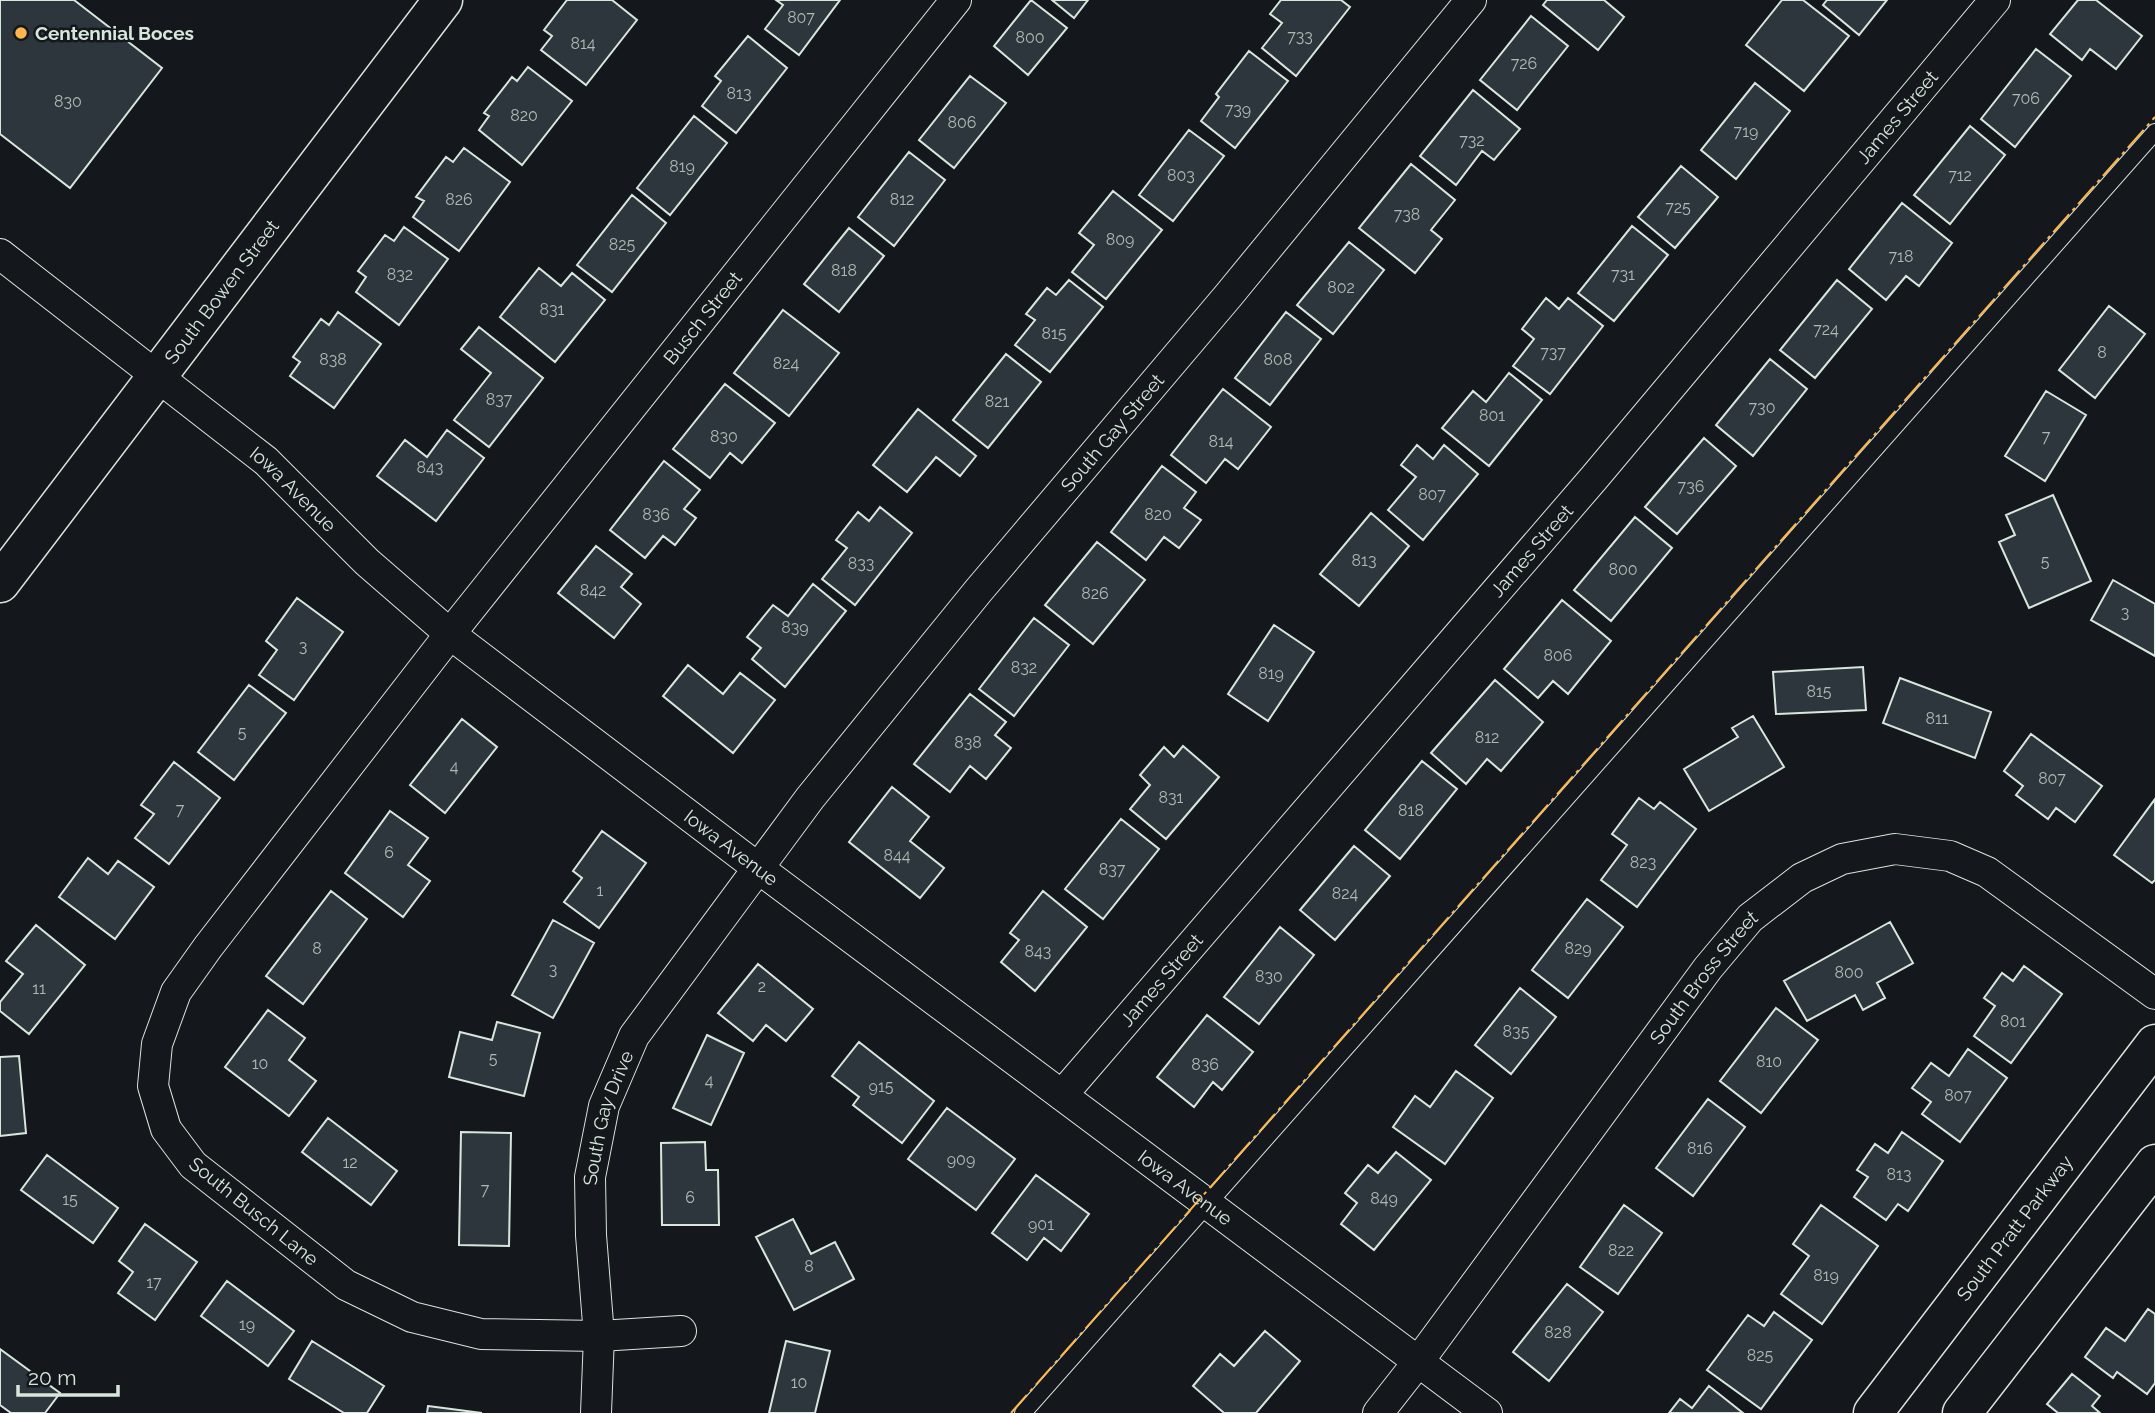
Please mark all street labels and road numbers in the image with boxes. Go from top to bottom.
street label: James Street [1852,65,1943,168]
street label: South Bowen Street [160,215,284,368]
street label: Busch Street [659,267,746,368]
street label: South Gay Street [1056,369,1169,496]
street label: Iowa Avenue [246,442,341,536]
street label: James Street [1486,499,1578,601]
street label: Iowa Avenue [680,805,783,890]
street label: South Bross Street [1645,905,1762,1048]
street label: James Street [1115,929,1207,1031]
street label: South Gay Drive [579,1047,637,1186]
street label: Iowa Avenue [1134,1145,1237,1230]
street label: South Pratt Parkway [1952,1151,2077,1305]
street label: South Busch Lane [185,1152,323,1270]

